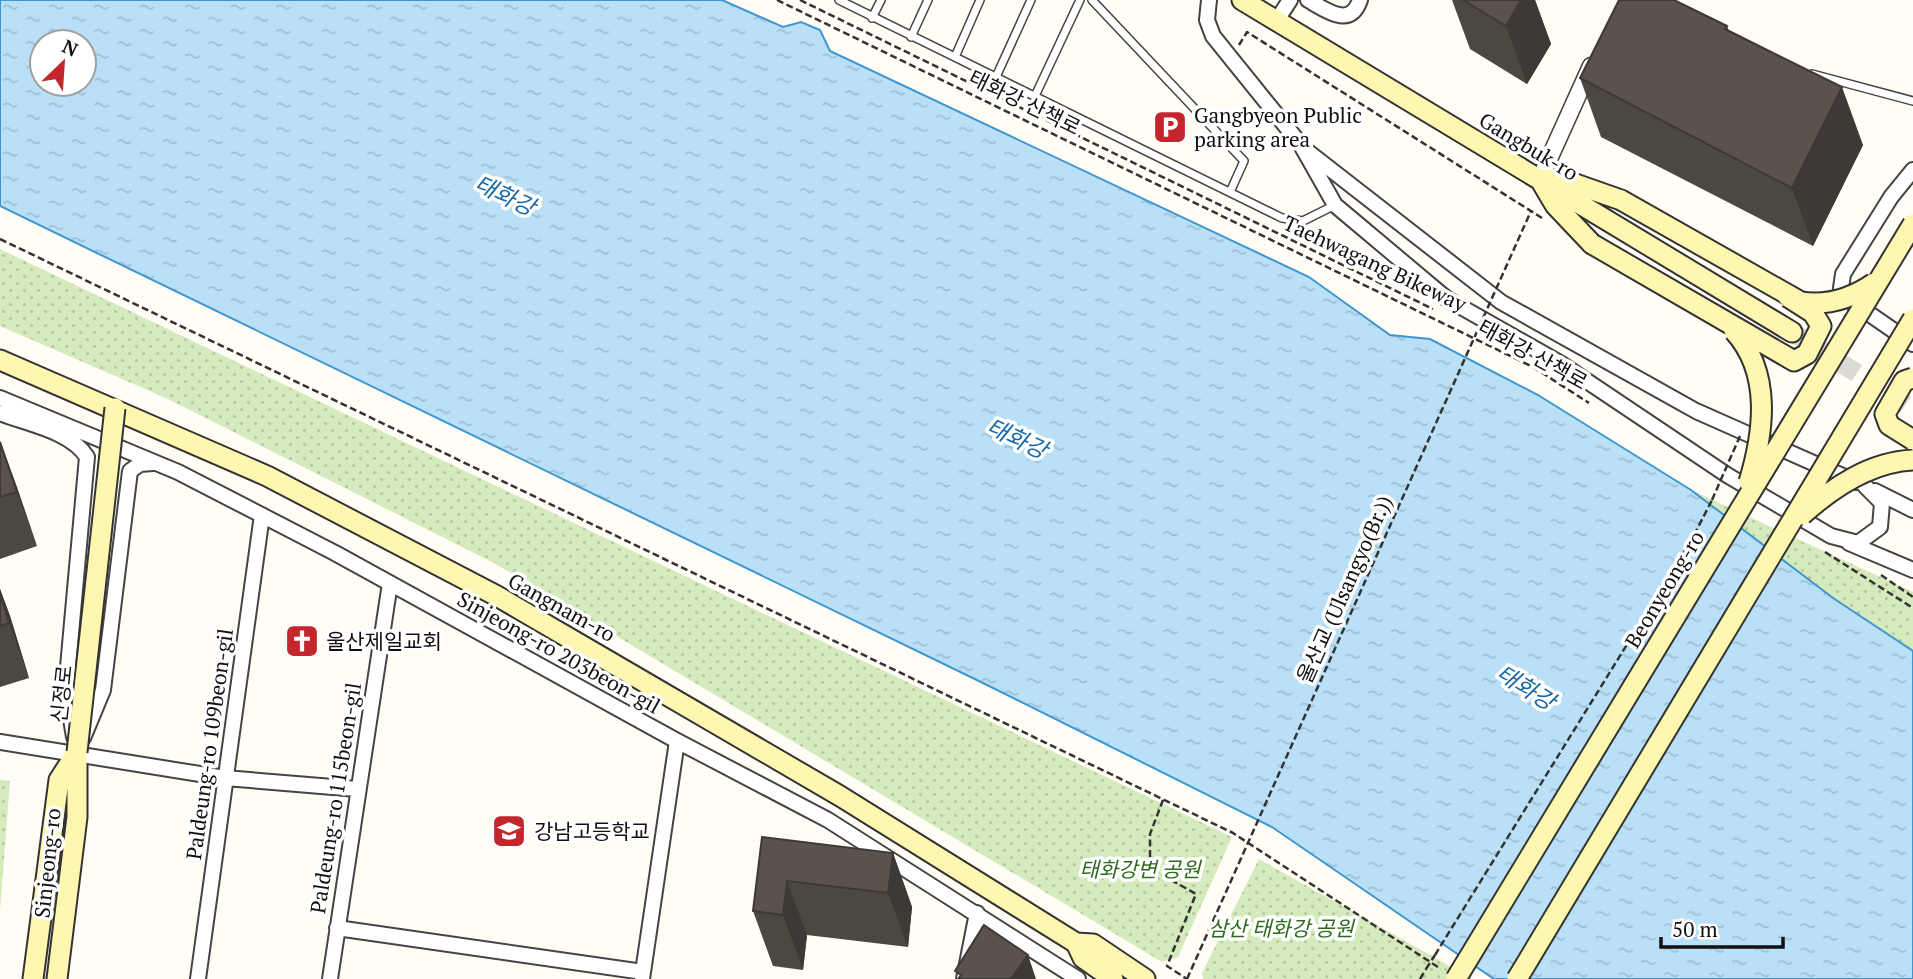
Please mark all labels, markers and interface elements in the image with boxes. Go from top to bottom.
north arrow [28,28,98,98]
text: N [59,33,83,62]
street label: 태화강 산책로 [964,63,1086,141]
place label: Gangbyeon Public parking area [1194,101,1362,153]
street label: Gangbuk-ro [1474,105,1584,187]
parking icon: Gangbyeon Public parking area [1151,108,1189,146]
water label: 태화강 [470,168,543,224]
street label: Taehwagang Bikeway [1279,208,1471,318]
street label: 태화강 산책로 [1473,312,1593,396]
water label: 태화강 [982,411,1055,467]
street label: 울산교 (Ulsangyo(Br.)) [1290,491,1398,687]
street label: Beonyeong-ro [1618,525,1710,653]
street label: Gangnam-ro [503,566,621,648]
street label: Sinjeong-ro 203beon-gil [453,585,665,719]
church icon: 울산제일교회 [283,622,321,660]
street label: Paldeung-ro 109beon-gil [179,627,239,861]
place label: 울산제일교회 [326,627,442,655]
water label: 태화강 [1491,657,1564,718]
street label: 신정로 [44,664,78,724]
street label: Paldeung-ro 115beon-gil [303,681,367,915]
street label: Sinjeong-ro [27,807,67,919]
school or university icon: 강남고등학교 [490,812,528,850]
place label: 강남고등학교 [534,817,650,845]
park label: 태화강변 공원 [1079,855,1202,883]
scale bar [1661,906,1784,950]
park label: 삼산 태화강 공원 [1208,914,1355,942]
text: 50 m [1672,915,1718,943]

